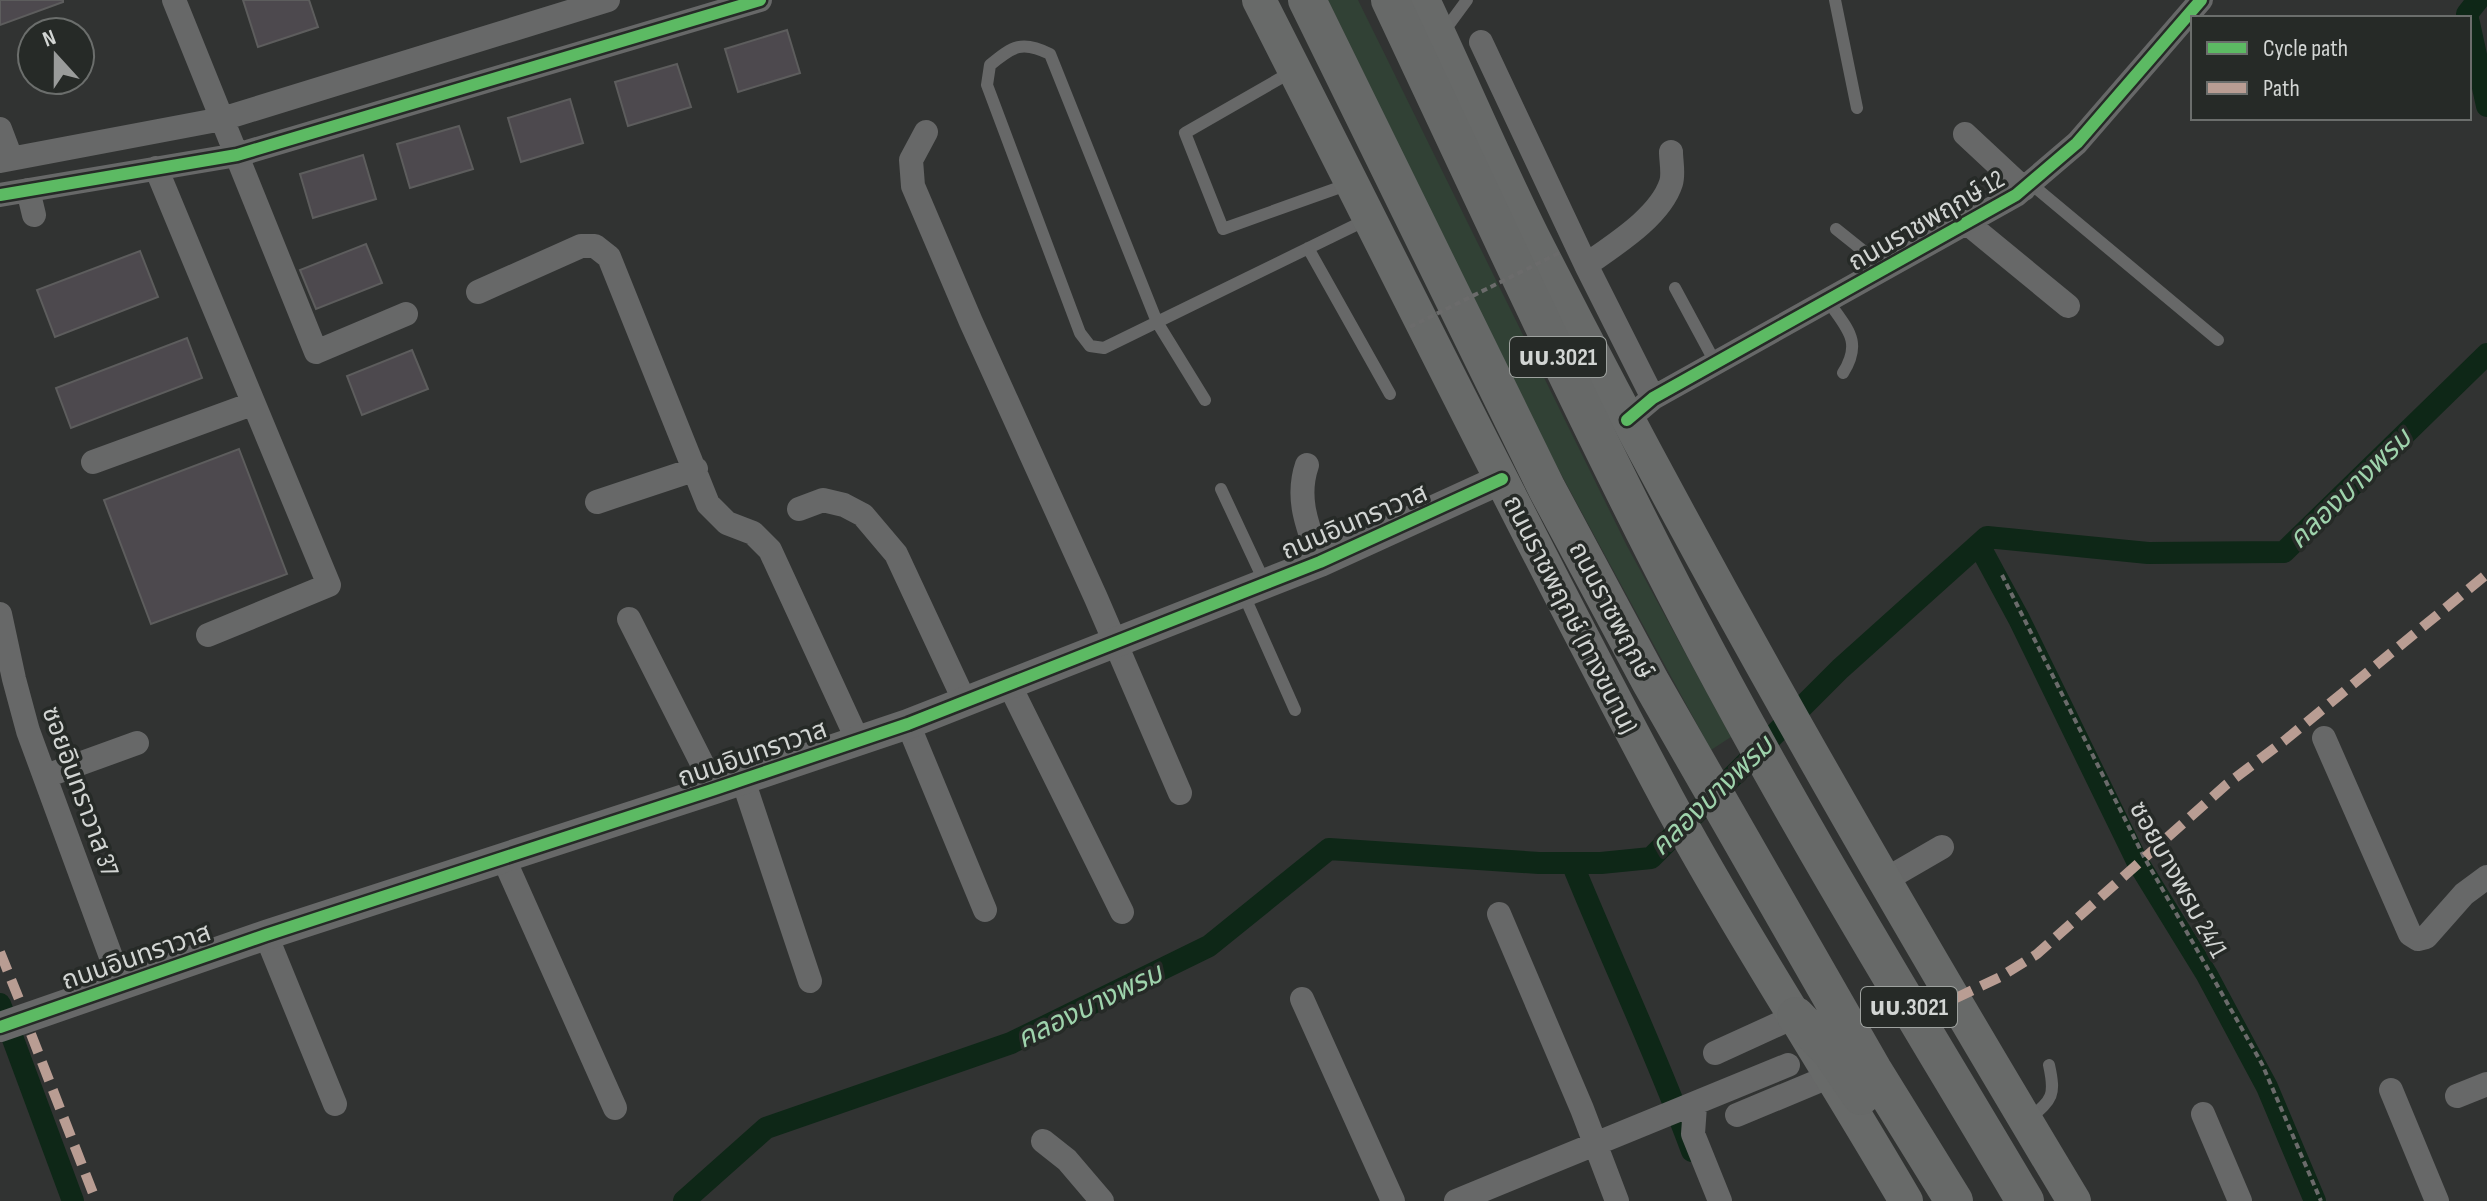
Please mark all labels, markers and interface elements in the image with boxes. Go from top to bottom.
north arrow [16,16,96,96]
legend [2191,16,2471,120]
text: N [39,24,60,53]
text: Cycle path [2263,34,2348,63]
text: Path [2263,74,2300,103]
street label: ถนนราชพฤกษ์ 12 [1843,164,2010,279]
road number: นบ.3021 [1510,337,1606,377]
water label: คลองบางพรม [2282,421,2420,556]
street label: ถนนอินทราวาส [1277,478,1432,567]
street label: ถนนราชพฤกษ์ (ทางขนาน) [1496,490,1643,739]
street label: ถนนราชพฤกษ์ [1562,537,1660,685]
street label: ซอยอินทราวาส 37 [35,702,125,881]
street label: ถนนอินทราวาส [674,714,831,794]
water label: คลองบางพรม [1644,728,1782,863]
street label: ซอยบางพรม 24/1 [2122,796,2233,963]
street label: ถนนอินทราวาส [58,917,215,997]
water label: คลองบางพรม [1011,956,1169,1056]
road number: นบ.3021 [1861,987,1957,1027]

